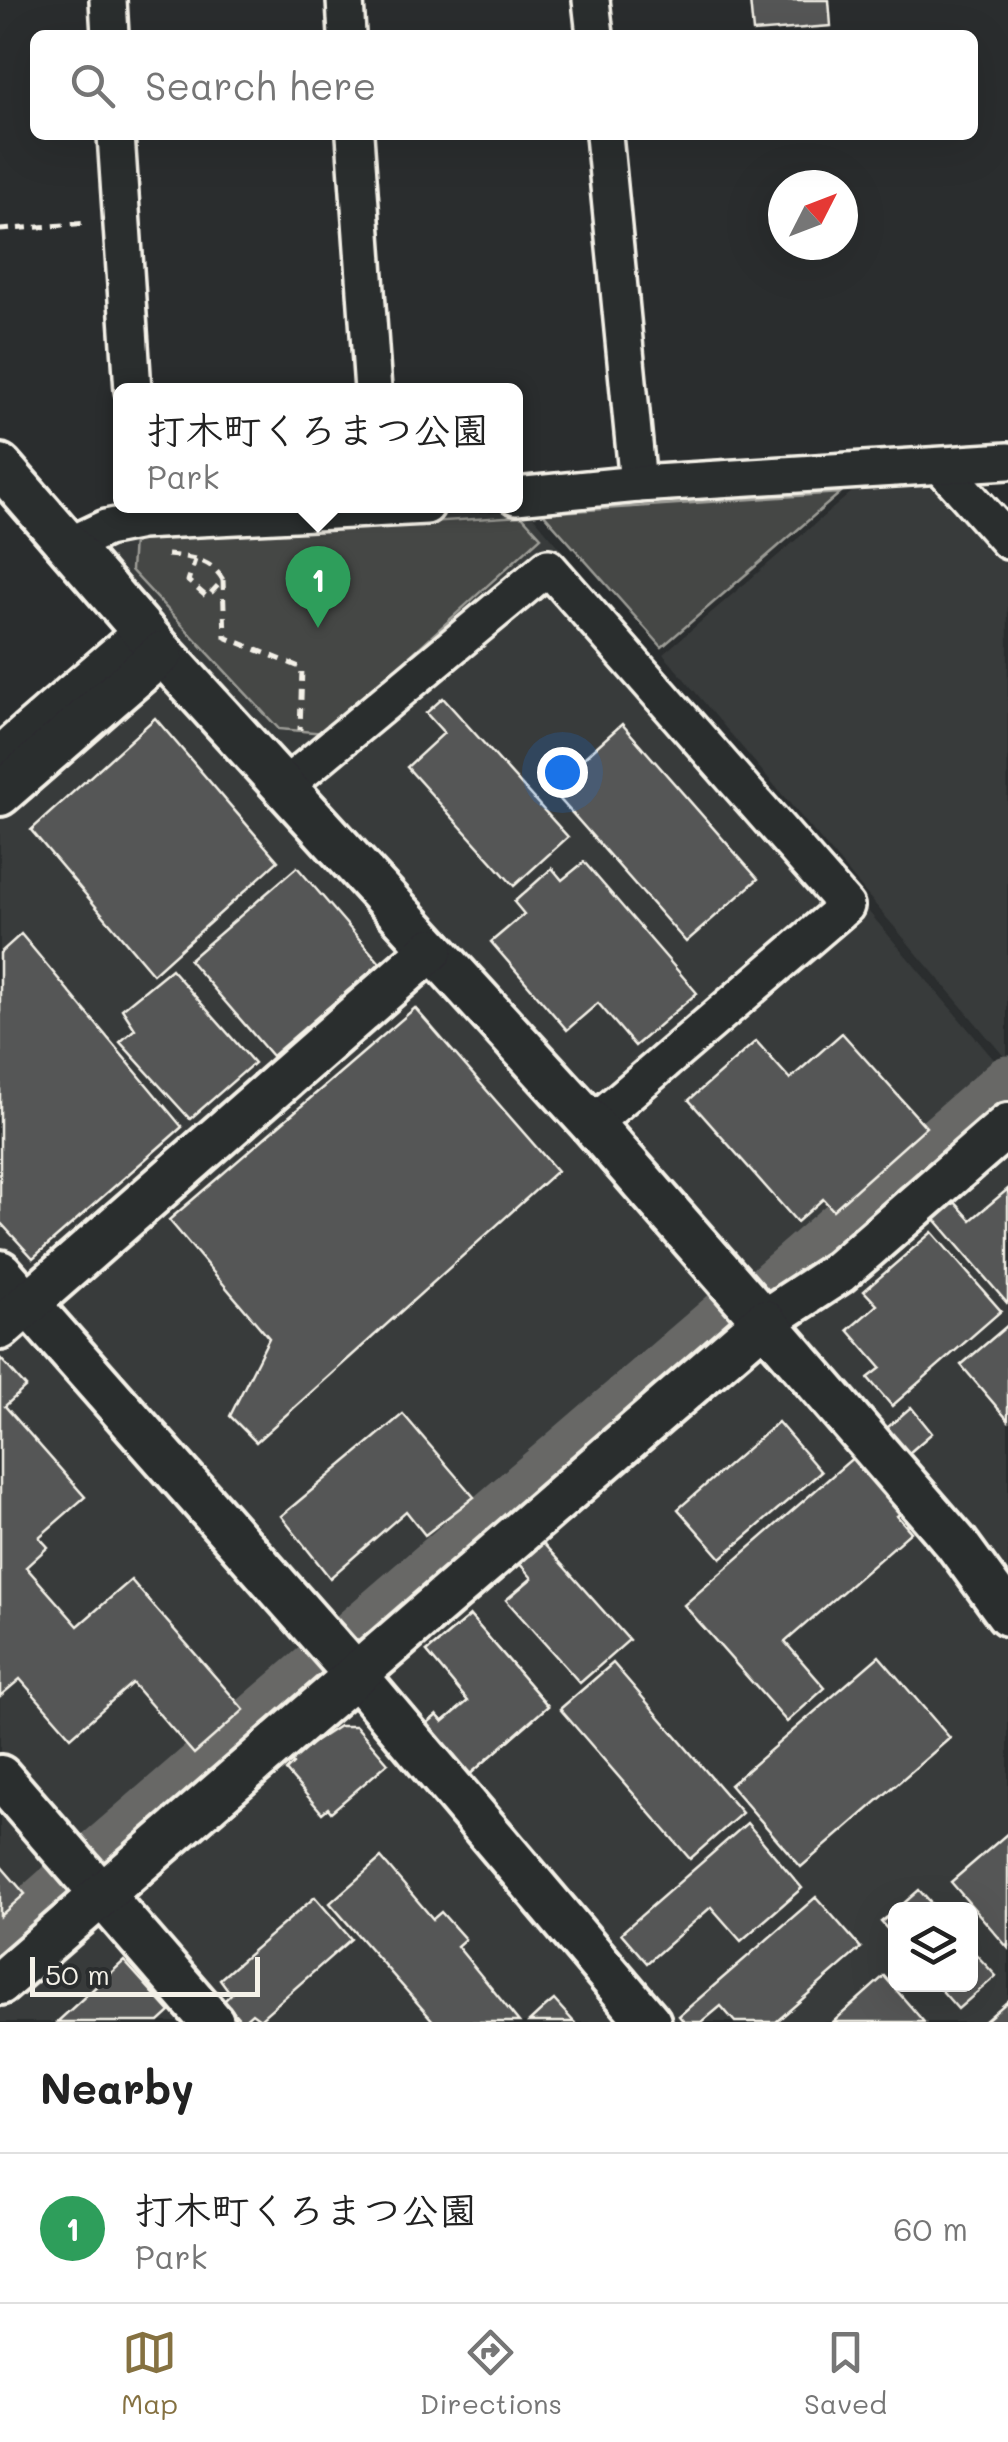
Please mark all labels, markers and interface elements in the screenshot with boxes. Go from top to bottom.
search box [30,30,978,140]
icon: search [65,58,120,113]
text: Search here [145,60,376,110]
north arrow [768,170,858,260]
popup [113,383,523,513]
text: 打木町くろまつ公園 [147,404,489,454]
text: Park [147,455,220,497]
pin: 1 [286,546,350,628]
your location [537,747,588,798]
map controls [888,1902,978,1992]
button: layers [888,1902,978,1992]
scale bar [30,1952,260,1996]
text: 50 m [45,1956,110,1992]
text: Nearby [40,2060,194,2115]
text: 打木町くろまつ公園 [135,2184,477,2234]
text: 1 [65,2207,80,2249]
text: 60 m [893,2207,968,2249]
text: Park [135,2235,208,2277]
tab: Map [121,2325,178,2421]
tab: Directions [420,2325,562,2421]
tab: Saved [804,2325,887,2421]

